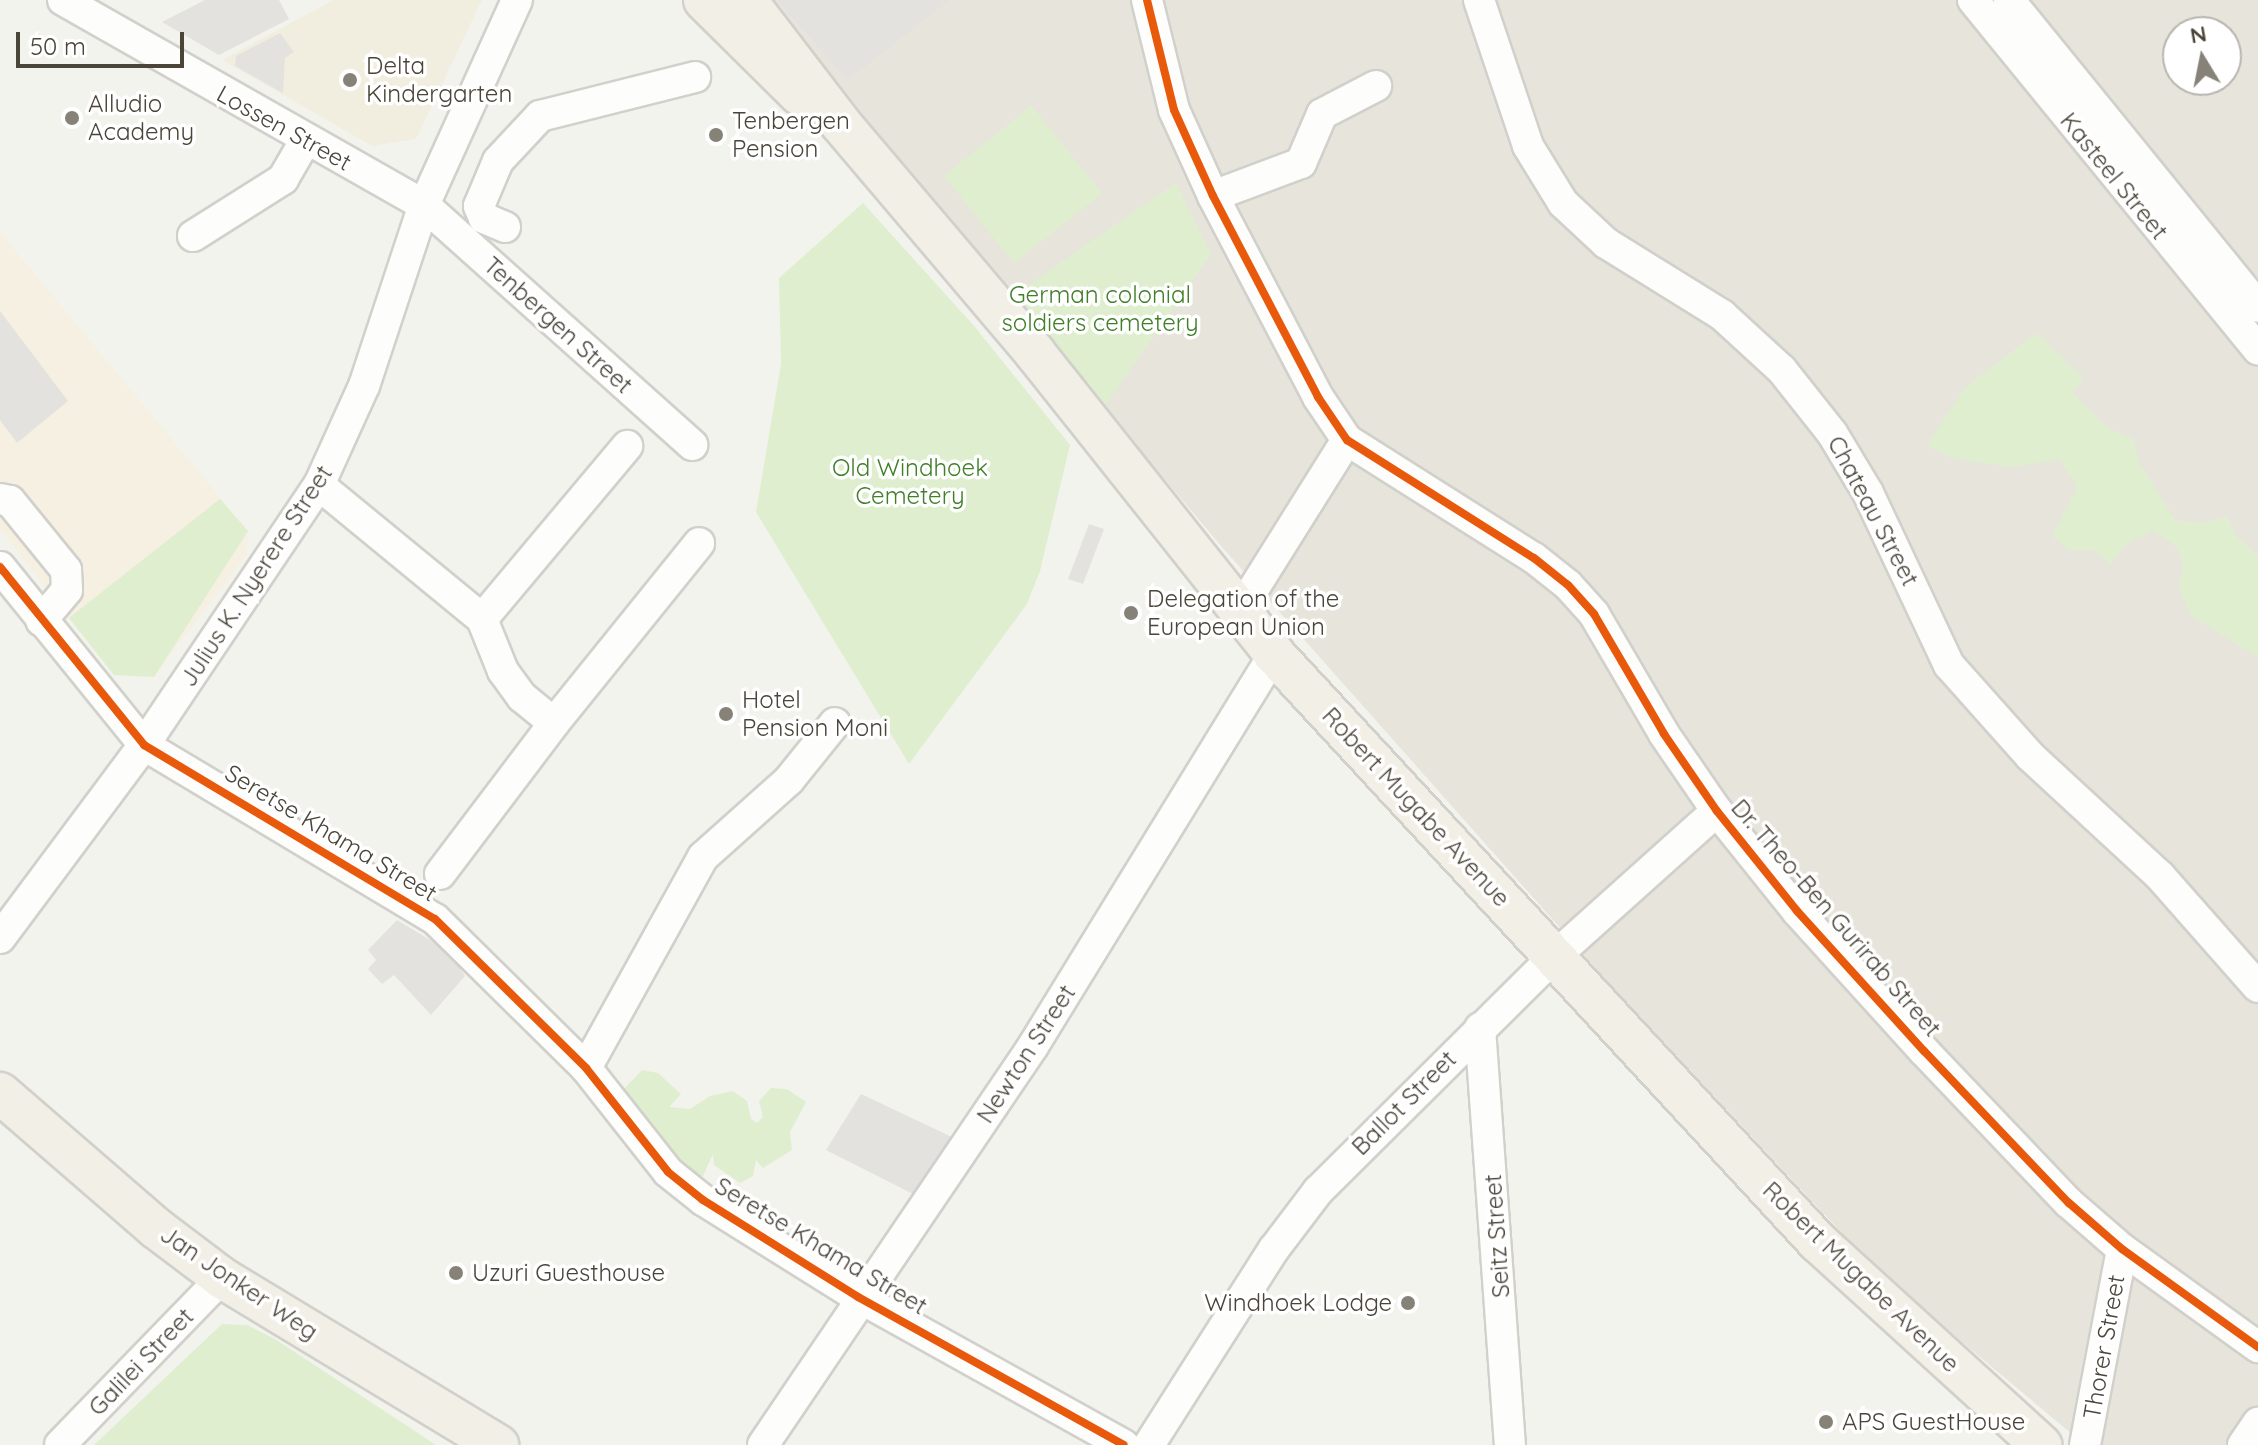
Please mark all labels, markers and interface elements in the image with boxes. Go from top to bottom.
scale bar [20,16,188,66]
north arrow [2162,16,2242,96]
text: N [2188,19,2209,50]
text: 50 m [30,31,86,61]
place label: Delta Kindergarten [366,52,512,108]
marker: Delta Kindergarten [341,71,359,89]
street label: Lossen Street [212,79,356,177]
place label: Alludio Academy [88,90,194,146]
place label: Tenbergen Pension [732,107,850,163]
street label: Kasteel Street [2054,107,2174,245]
marker: Alludio Academy [63,109,81,127]
marker: Tenbergen Pension [707,126,725,144]
street label: Tenbergen Street [478,251,638,399]
park label: German colonial soldiers cemetery [1001,281,1199,337]
street label: Chateau Street [1821,431,1925,591]
park label: Old Windhoek Cemetery [832,454,988,510]
street label: Julius K. Nyerere Street [174,460,338,692]
place label: Delegation of the European Union [1147,585,1339,641]
marker: Delegation of the European Union [1122,604,1140,622]
place label: Hotel Pension Moni [742,686,888,742]
street label: Robert Mugabe Avenue [1316,701,1516,913]
marker: Hotel Pension Moni [717,705,735,723]
street label: Seretse Khama Street [220,758,442,908]
street label: Dr. Theo-Ben Gurirab Street [1725,793,1947,1043]
street label: Newton Street [971,980,1081,1128]
street label: Ballot Street [1346,1045,1462,1161]
street label: Seretse Khama Street [710,1171,932,1321]
street label: Seitz Street [1478,1173,1516,1299]
street label: Robert Mugabe Avenue [1757,1176,1965,1378]
street label: Jan Jonker Weg [155,1220,323,1346]
place label: Uzuri Guesthouse [472,1259,665,1287]
marker: Uzuri Guesthouse [447,1264,465,1282]
street label: Thorer Street [2077,1272,2131,1422]
place label: Windhoek Lodge [1204,1289,1392,1317]
marker: Windhoek Lodge [1399,1294,1417,1312]
street label: Galilei Street [83,1302,199,1422]
place label: APS GuestHouse [1842,1408,2025,1436]
marker: APS GuestHouse [1817,1413,1835,1431]

